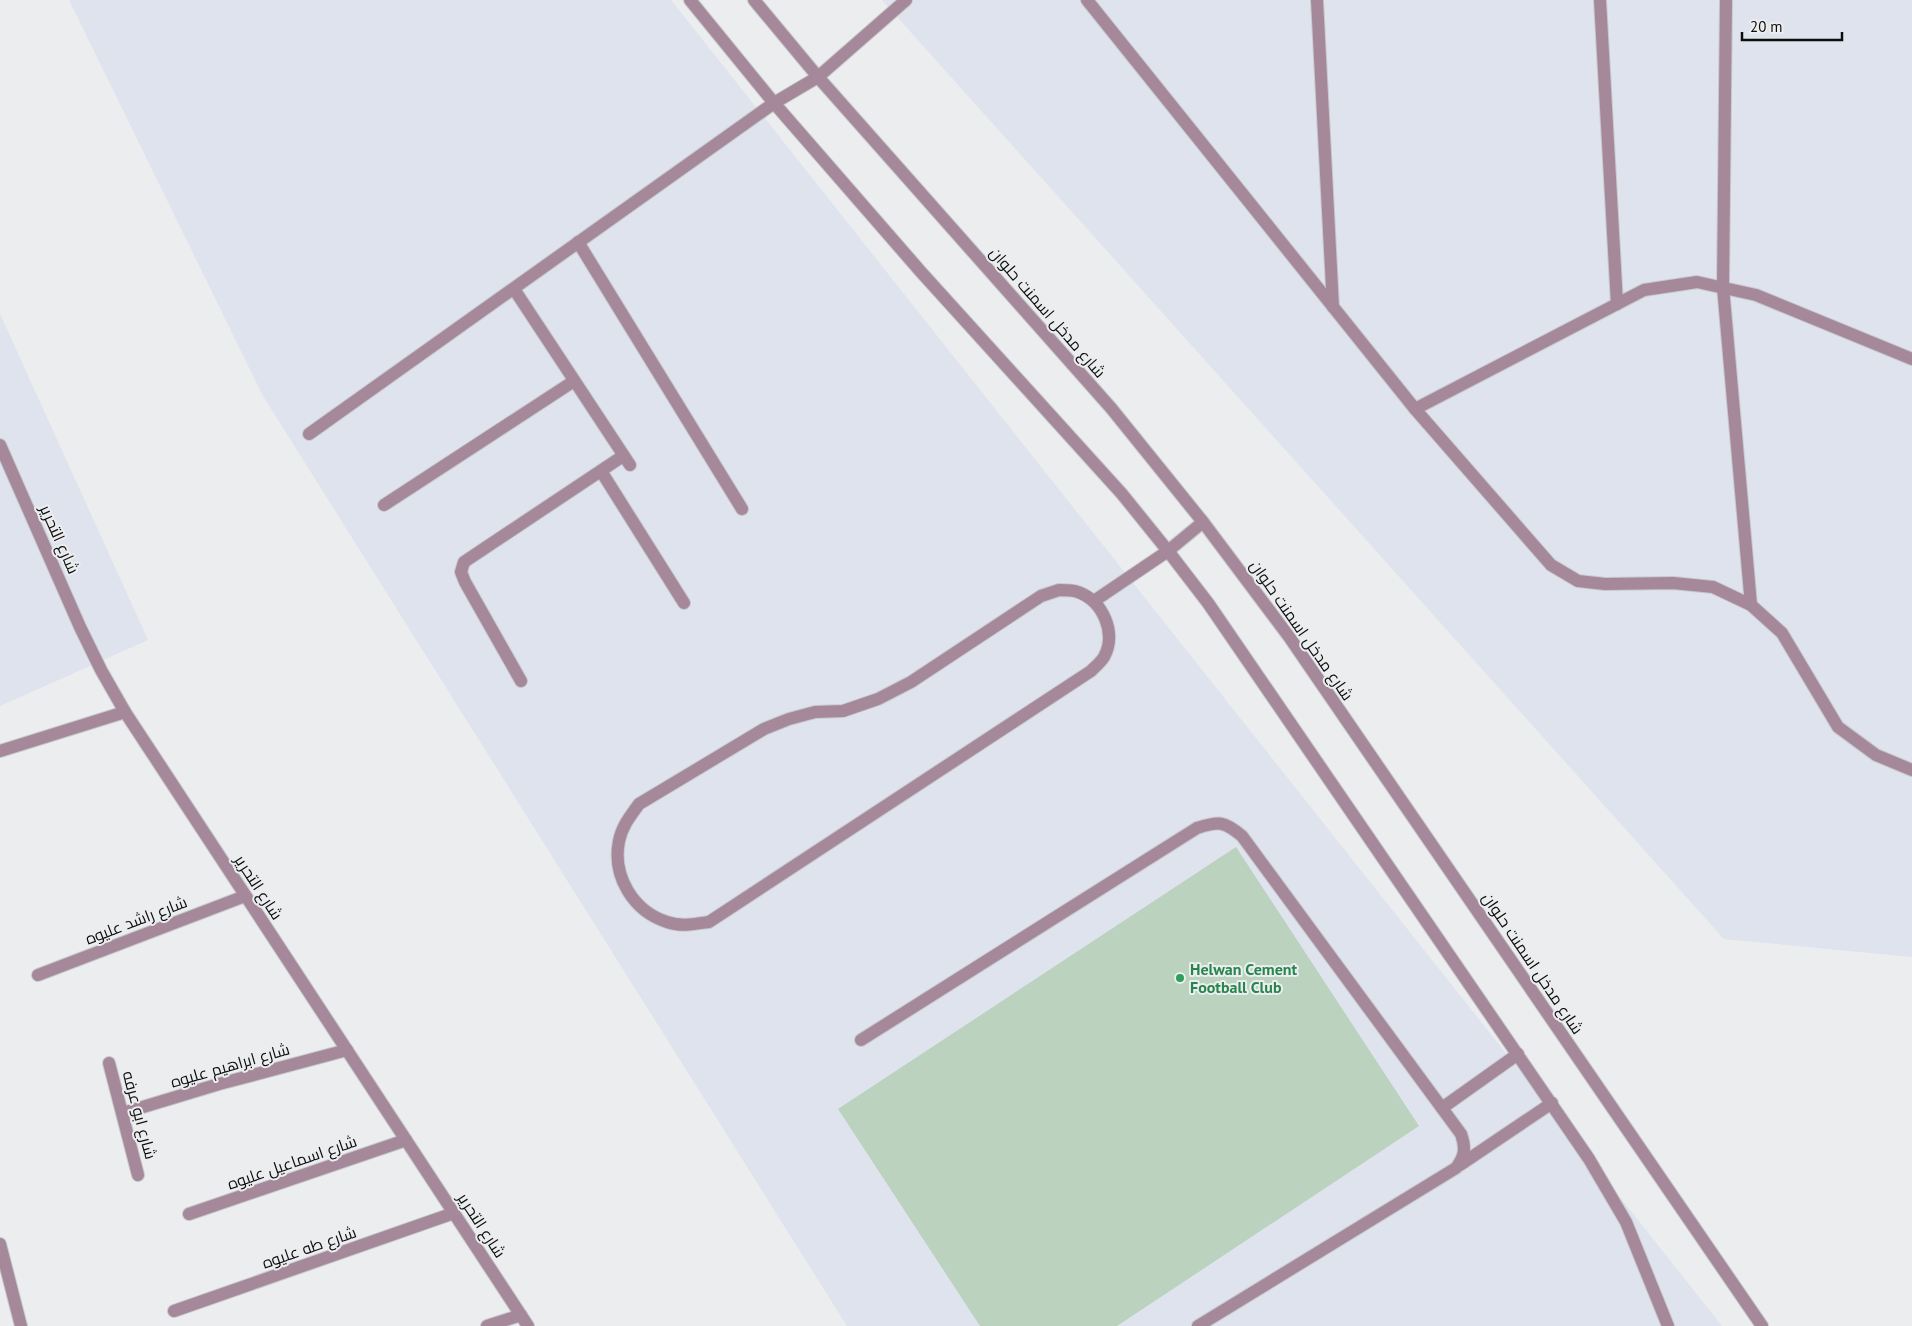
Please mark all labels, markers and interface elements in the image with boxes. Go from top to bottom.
scale bar [1742,10,1842,42]
text: 20 m [1750,17,1783,36]
street label: شارع مدخل اسمنت حلوان [984,242,1110,383]
street label: شارع التحرير [34,500,84,577]
street label: شارع مدخل اسمنت حلوان [1244,556,1358,705]
street label: شارع التحرير [228,850,287,924]
street label: شارع مدخل اسمنت حلوان [1476,888,1588,1039]
street label: شارع راشد عليوه [82,891,190,950]
place label: Helwan Cement Football Club [1190,959,1298,997]
marker: Helwan Cement Football Club [1174,972,1186,984]
street label: شارع ابراهيم عليوه [168,1038,292,1093]
street label: شارع ابو عرفه [117,1069,161,1162]
street label: شارع اسماعيل عليوه [225,1130,360,1195]
street label: شارع التحرير [451,1188,510,1262]
street label: شارع طه عليوه [259,1222,359,1274]

